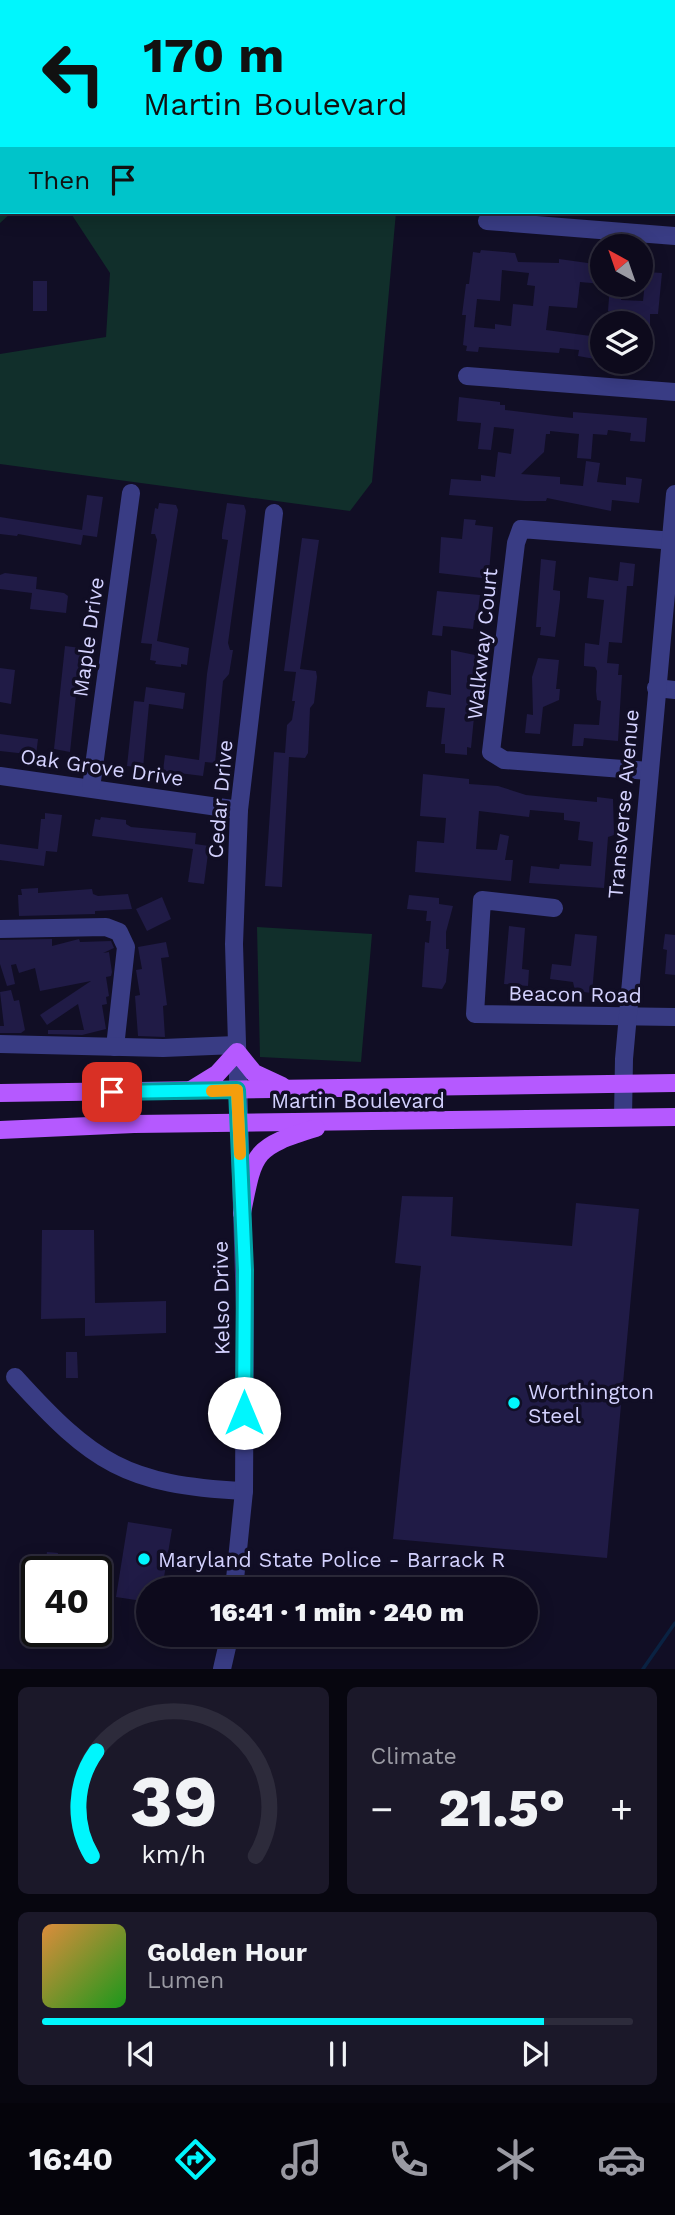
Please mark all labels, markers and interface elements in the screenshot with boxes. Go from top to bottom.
text: 170 m [143,26,284,84]
icon: left [28,28,119,119]
text: Martin Boulevard [143,85,408,123]
icon: arrive [104,161,142,199]
text: Then [28,165,90,195]
north arrow [590,234,653,298]
map controls [590,234,653,374]
button: layers [590,311,653,374]
street label: Walkway Court [462,567,502,721]
street label: Maple Drive [67,575,109,699]
street label: Transverse Avenue [602,708,644,900]
street label: Cedar Drive [202,739,238,859]
street label: Oak Grove Drive [19,743,185,791]
street label: Beacon Road [508,980,642,1008]
pin [82,1062,142,1122]
icon: arrive [93,1073,131,1111]
street label: Martin Boulevard [271,1088,445,1113]
street label: Kelso Drive [208,1241,234,1355]
position arrow [207,1376,281,1450]
place label: Worthington Steel [528,1379,654,1428]
marker: Worthington Steel [506,1395,522,1411]
place label: Maryland State Police - Barrack R [158,1547,505,1572]
marker: Maryland State Police - Barrack R [136,1551,152,1567]
speed limit sign: 40 [21,1556,112,1647]
text: 16:41 · 1 min · 240 m [210,1597,464,1627]
text: Climate [371,1743,457,1770]
text: 39 [129,1759,217,1845]
text: 21.5° [438,1778,565,1839]
text: − [371,1787,393,1831]
text: + [610,1787,633,1831]
text: km/h [141,1840,205,1869]
text: Golden Hour [147,1937,307,1967]
text: Lumen [147,1967,224,1994]
icon: previous [122,2035,160,2073]
icon: pause [319,2035,357,2073]
icon: next [516,2035,554,2073]
icon: directions [171,2135,220,2184]
icon: music [277,2135,326,2184]
icon: phone [384,2135,433,2184]
icon: climate [491,2135,540,2184]
icon: car [597,2135,646,2184]
text: 16:40 [29,2140,113,2178]

